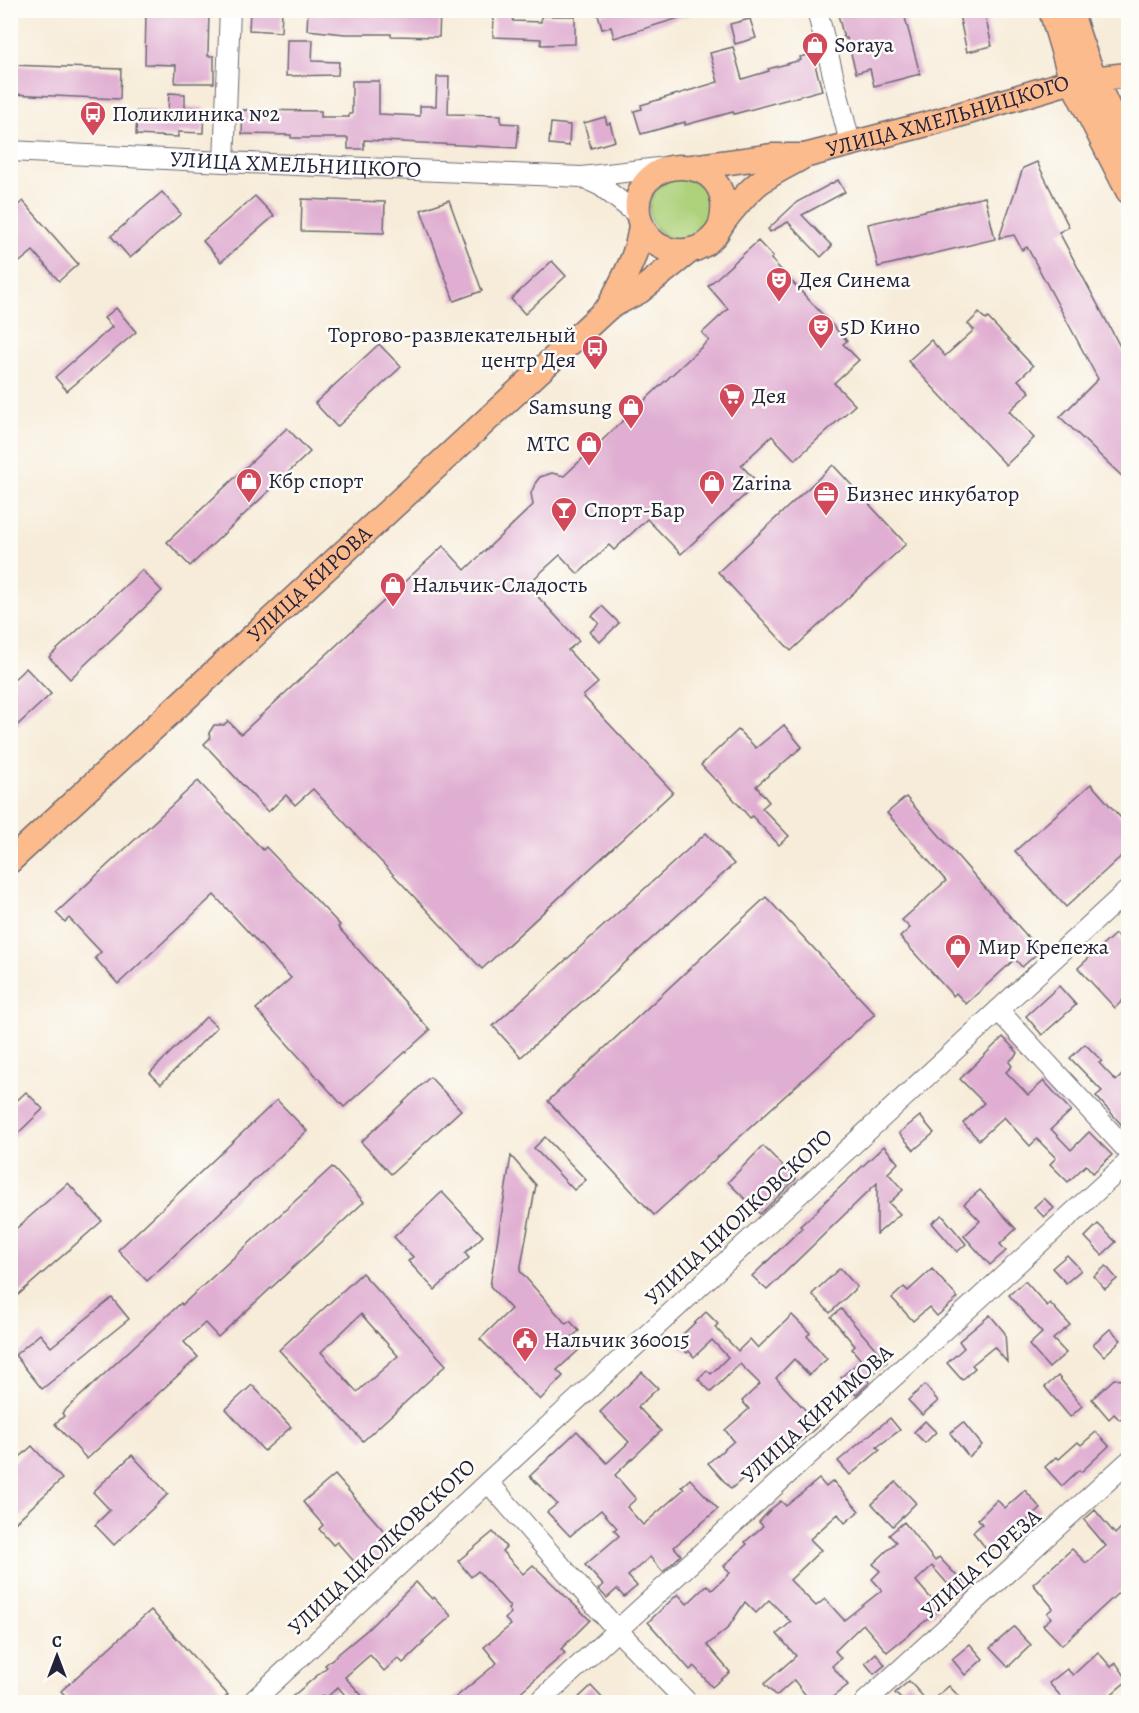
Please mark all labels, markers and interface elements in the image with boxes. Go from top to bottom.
shop icon: Soraya [800,30,830,68]
place label: Soraya [834,30,895,60]
street label: УЛИЦА ХМЕЛЬНИЦКОГО [823,68,1073,165]
bus stop icon: Поликлиника №2 [78,99,108,137]
place label: Поликлиника №2 [112,99,280,129]
street label: УЛИЦА ХМЕЛЬНИЦКОГО [169,144,422,185]
theatre icon: Дея Синема [764,265,794,303]
place label: Дея Синема [798,265,911,295]
theatre icon: 5D Кино [806,312,836,350]
place label: 5D Кино [840,312,920,342]
place label: Торгово-развлекательный центр Дея [328,320,576,375]
bus stop icon: Торгово-развлекательный центр Дея [580,333,610,371]
supermarket icon: Дея [717,381,747,419]
place label: Дея [752,381,786,411]
place label: Samsung [528,392,612,422]
shop icon: Samsung [616,392,646,430]
place label: МТС [526,429,570,459]
shop icon: МТС [574,429,604,467]
shop icon: Кбр спорт [234,466,264,504]
place label: Кбр спорт [268,466,364,496]
shop icon: Zarina [697,468,727,506]
place label: Zarina [732,468,792,498]
office icon: Бизнес инкубатор [811,479,841,517]
place label: Бизнес инкубатор [846,479,1019,509]
bar icon: Спорт-Бар [549,495,579,533]
place label: Спорт-Бар [584,495,685,525]
street label: УЛИЦА КИРОВА [241,518,379,649]
shop icon: Нальчик-Сладость [378,570,408,608]
place label: Нальчик-Сладость [412,570,587,600]
shop icon: Мир Крепежа [943,932,973,970]
place label: Мир Крепежа [978,932,1110,962]
street label: УЛИЦА ЦИОЛКОВСКОГО [639,1122,839,1312]
public building icon: Нальчик 360015 [510,1325,540,1363]
place label: Нальчик 360015 [544,1325,690,1355]
street label: УЛИЦА КИРИМОВА [735,1337,900,1490]
street label: УЛИЦА ЦИОЛКОВСКОГО [282,1452,482,1642]
street label: УЛИЦА ТОРЕЗА [914,1501,1048,1626]
north arrow [27,1626,87,1686]
text: С [52,1631,62,1653]

